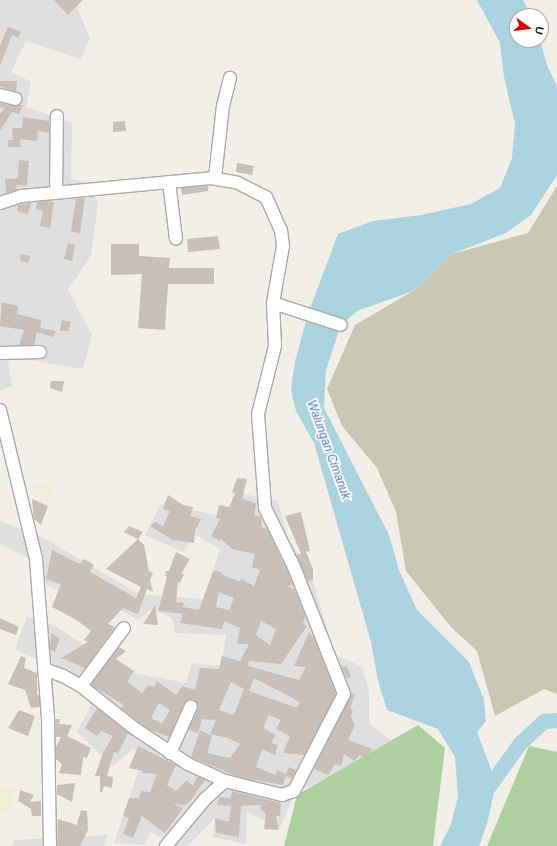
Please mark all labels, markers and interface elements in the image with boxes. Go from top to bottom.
north arrow [509,8,549,48]
text: U [533,25,546,36]
water label: Walungan Cimanuk [303,398,353,502]

